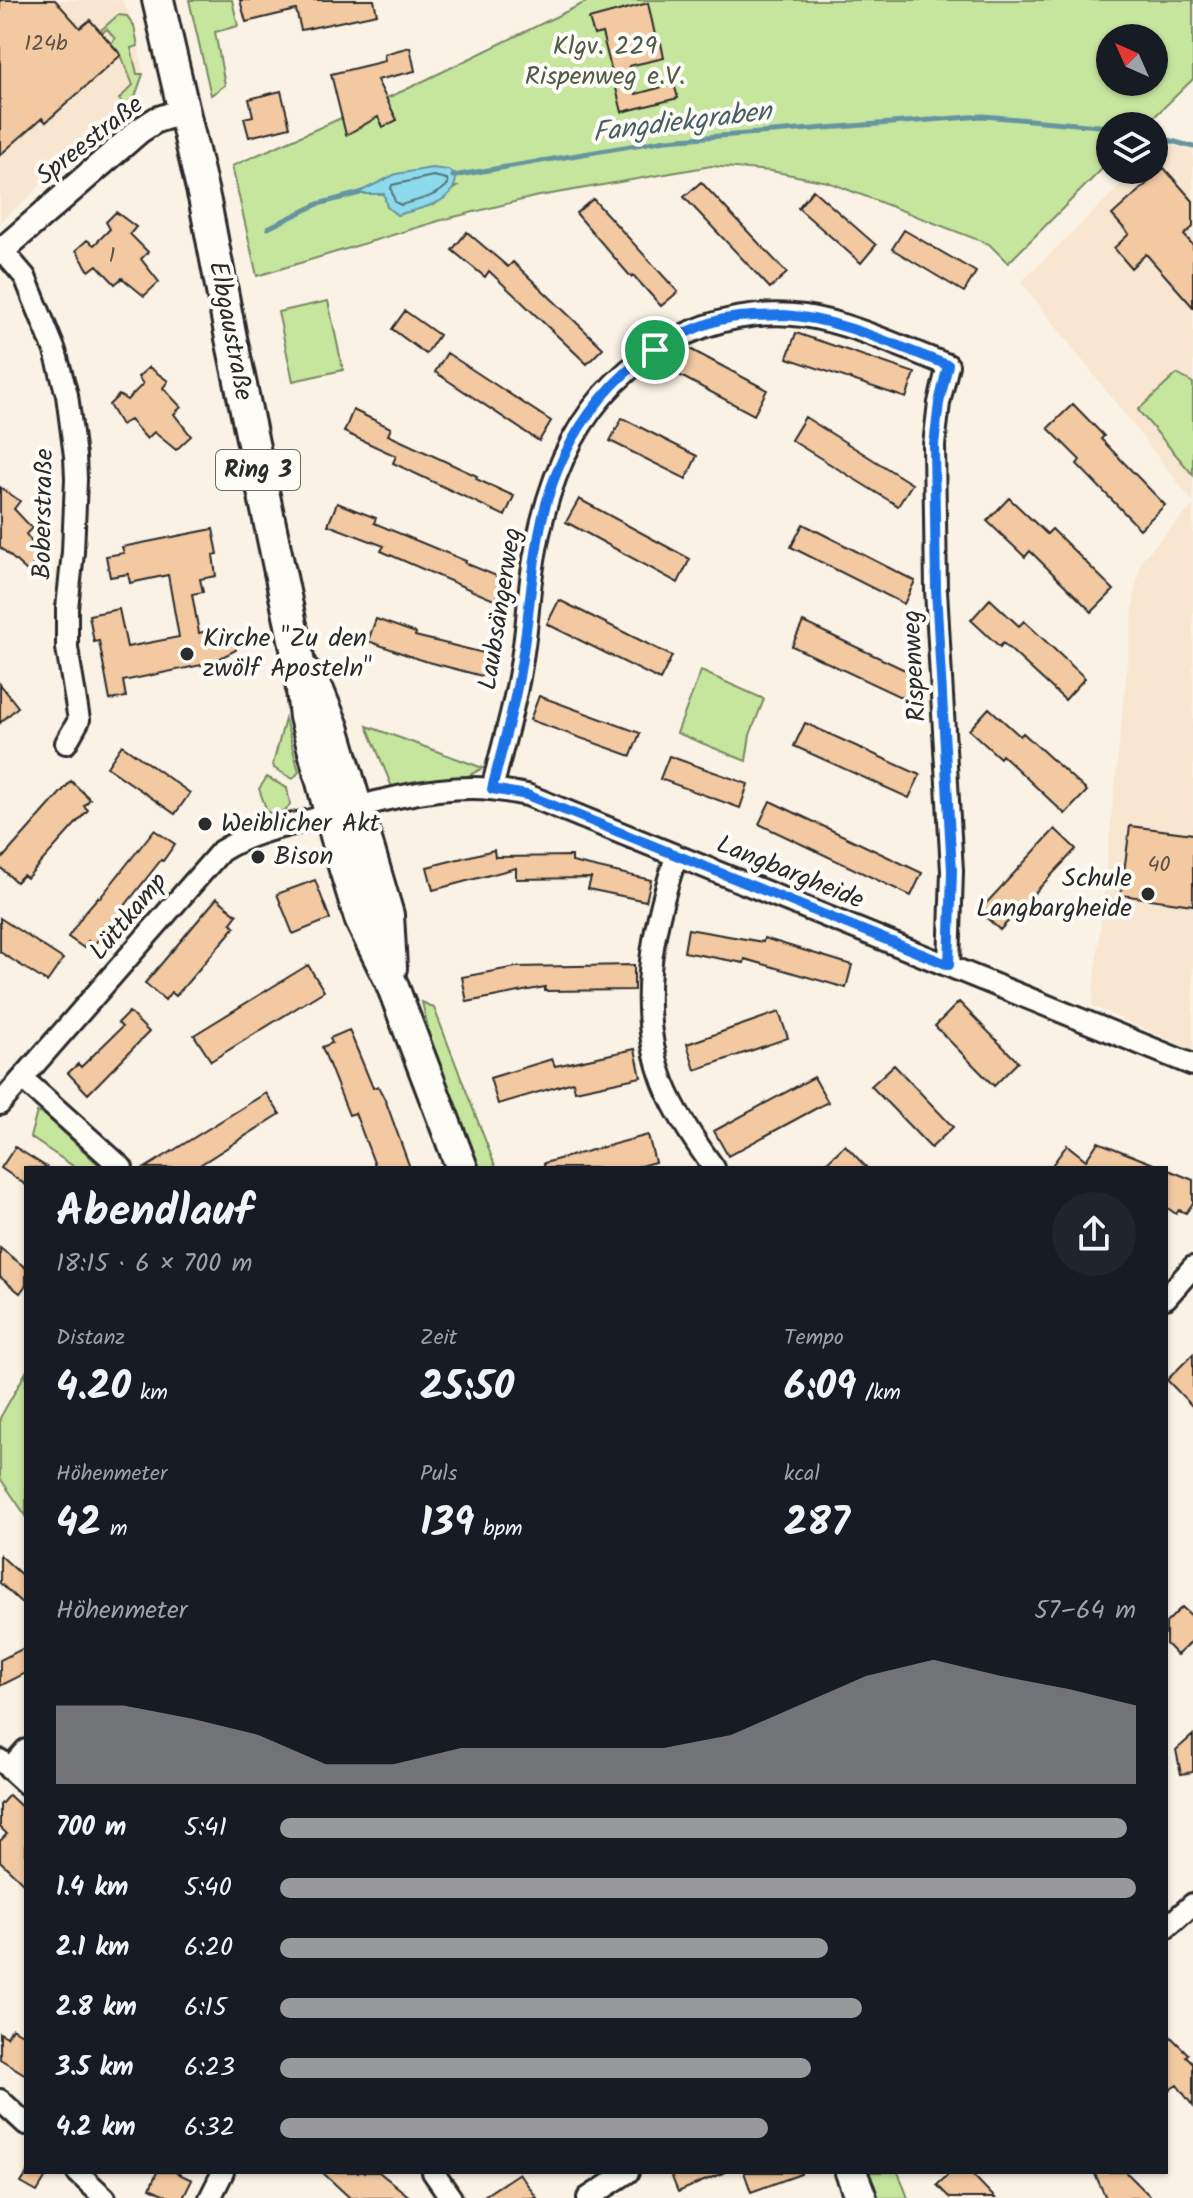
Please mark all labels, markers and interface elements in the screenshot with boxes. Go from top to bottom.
north arrow [1096,24,1168,96]
map controls [1096,24,1168,184]
park label: Klgv. 229 Rispenweg e.V. [525,26,685,98]
house number: 124b [24,27,68,62]
street label: Spreestraße [27,85,153,197]
water label: Fangdiekgraben [590,89,776,156]
button: layers [1096,112,1168,184]
house number: 1 [109,239,115,274]
street label: Elbgaustraße [196,258,264,405]
pin [621,316,689,384]
icon: arrive [633,328,677,372]
street label: Boberstraße [22,448,66,580]
road number: Ring 3 [216,450,300,490]
street label: Laubsängerweg [467,525,535,693]
street label: Rispenweg [891,609,939,723]
place label: Kirche "Zu den zwölf Aposteln" [203,618,372,690]
marker: Kirche "Zu den zwölf Aposteln" [178,645,196,663]
place label: Weiblicher Akt [221,803,381,845]
marker: Weiblicher Akt [196,815,214,833]
street label: Langbargheide [710,824,870,922]
place label: Bison [274,836,333,878]
marker: Bison [249,848,267,866]
house number: 40 [1147,848,1171,883]
place label: Schule Langbargheide [976,858,1132,930]
street label: Lüttkamp [79,863,179,970]
marker: Schule Langbargheide [1139,885,1157,903]
text: Abendlauf [56,1178,253,1248]
button: share [1052,1192,1136,1276]
text: 18:15 · 6 × 700 m [56,1243,252,1285]
text: Distanz [56,1321,125,1356]
text: Zeit [420,1321,457,1356]
text: Tempo [784,1321,844,1356]
text: 4.20 [56,1356,131,1420]
text: 25:50 [420,1356,514,1420]
text: 6:09 [784,1356,856,1420]
text: km [131,1376,168,1411]
text: /km [856,1376,901,1411]
text: Höhenmeter [56,1457,167,1492]
text: Puls [420,1457,457,1492]
text: kcal [784,1457,820,1492]
text: 42 [56,1492,101,1556]
text: 139 [420,1492,474,1556]
text: 287 [784,1492,850,1556]
text: m [101,1512,127,1547]
text: bpm [474,1512,523,1547]
text: Höhenmeter [56,1590,187,1632]
text: 57–64 m [1034,1590,1136,1632]
text: 700 m [56,1807,126,1849]
text: 5:41 [184,1807,227,1849]
text: 1.4 km [56,1867,128,1909]
text: 5:40 [184,1867,232,1909]
text: 2.1 km [56,1927,129,1969]
text: 6:20 [184,1927,233,1969]
text: 2.8 km [56,1987,137,2029]
text: 6:15 [184,1987,227,2029]
text: 3.5 km [56,2047,134,2089]
text: 6:23 [184,2047,235,2089]
text: 4.2 km [56,2107,136,2149]
text: 6:32 [184,2107,235,2149]

